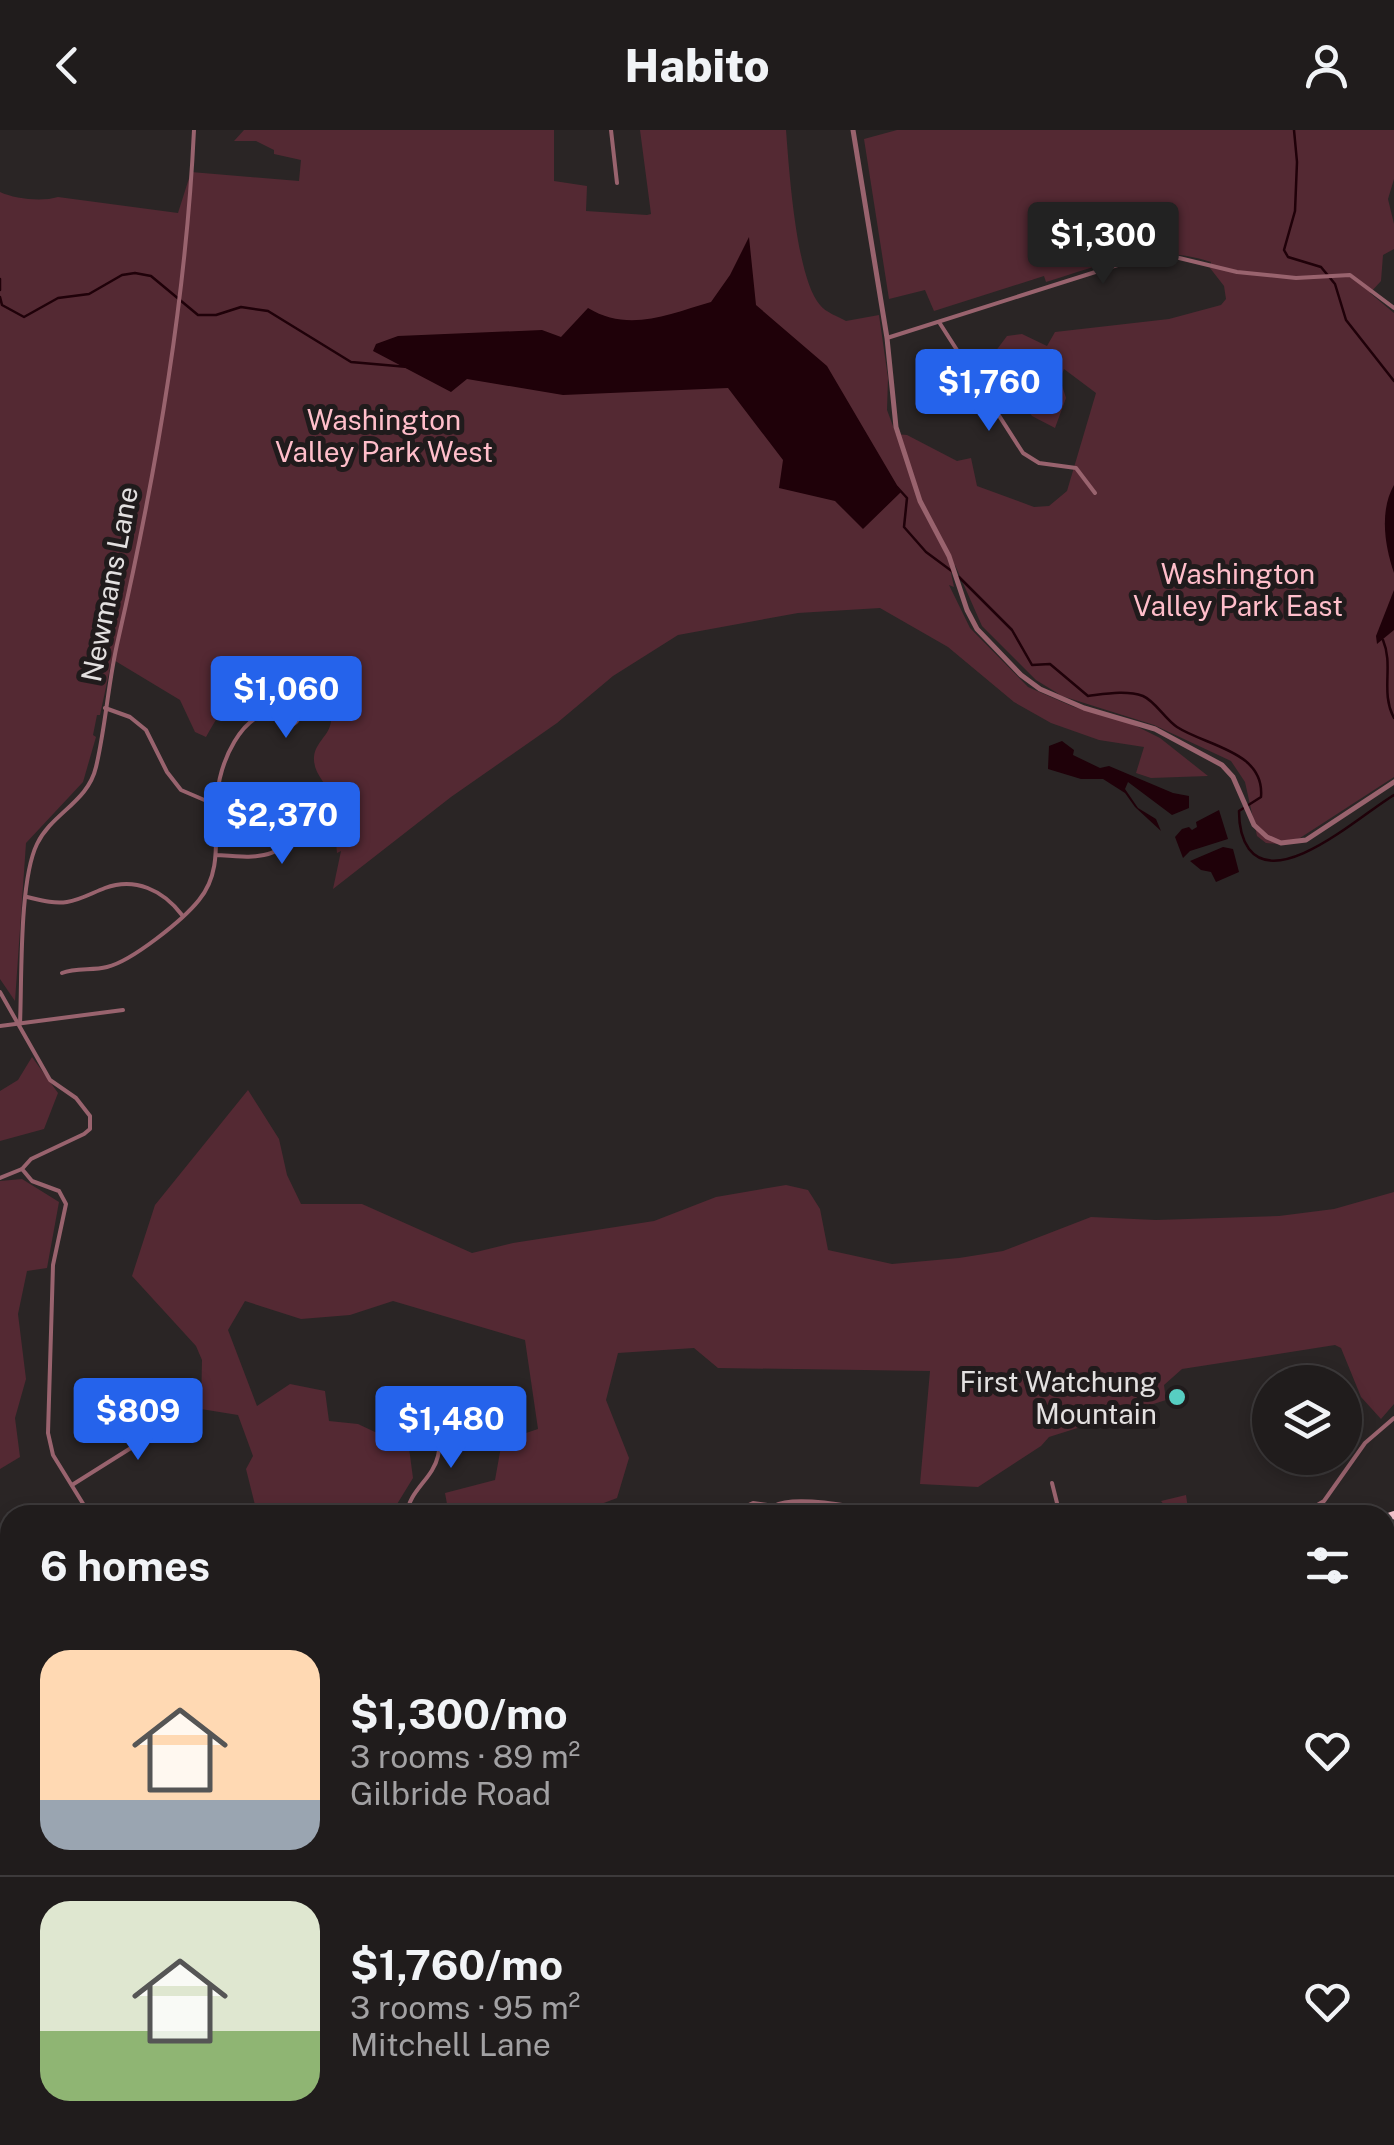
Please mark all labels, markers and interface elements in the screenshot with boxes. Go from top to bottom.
icon: back [40,38,95,93]
icon: person [1299,38,1354,93]
text: Habito [624,39,770,92]
pin: $1,300 [1022,202,1184,287]
text: $1,300 [1050,216,1156,253]
pin: $1,760 [908,349,1070,434]
text: $1,760 [937,363,1041,400]
park label: Washington Valley Park West [275,403,493,468]
street label: Newmans Lane [74,484,144,684]
park label: Washington Valley Park East [1133,557,1343,622]
pin: $1,060 [205,656,367,741]
text: $1,060 [233,670,339,707]
pin: $2,370 [201,782,363,867]
text: $2,370 [226,796,338,833]
place label: First Watchung Mountain [959,1365,1157,1430]
map controls [1252,1365,1362,1475]
button: layers [1252,1365,1362,1475]
pin: $809 [79,1378,197,1463]
pin: $1,480 [370,1386,532,1471]
marker: First Watchung Mountain [1166,1386,1188,1408]
text: $809 [96,1392,180,1429]
text: $1,480 [397,1400,505,1437]
icon: filters [1300,1538,1355,1593]
text: 6 homes [40,1541,210,1590]
text: $1,300/mo [350,1689,568,1738]
icon: home [120,1690,240,1810]
icon: heart [1300,1723,1355,1778]
text: 3 rooms · 89 m² [350,1738,580,1775]
text: Gilbride Road [350,1775,551,1812]
text: $1,760/mo [350,1940,563,1989]
icon: home [120,1941,240,2061]
icon: heart [1300,1974,1355,2029]
text: 3 rooms · 95 m² [350,1989,580,2026]
text: Mitchell Lane [350,2026,551,2063]

